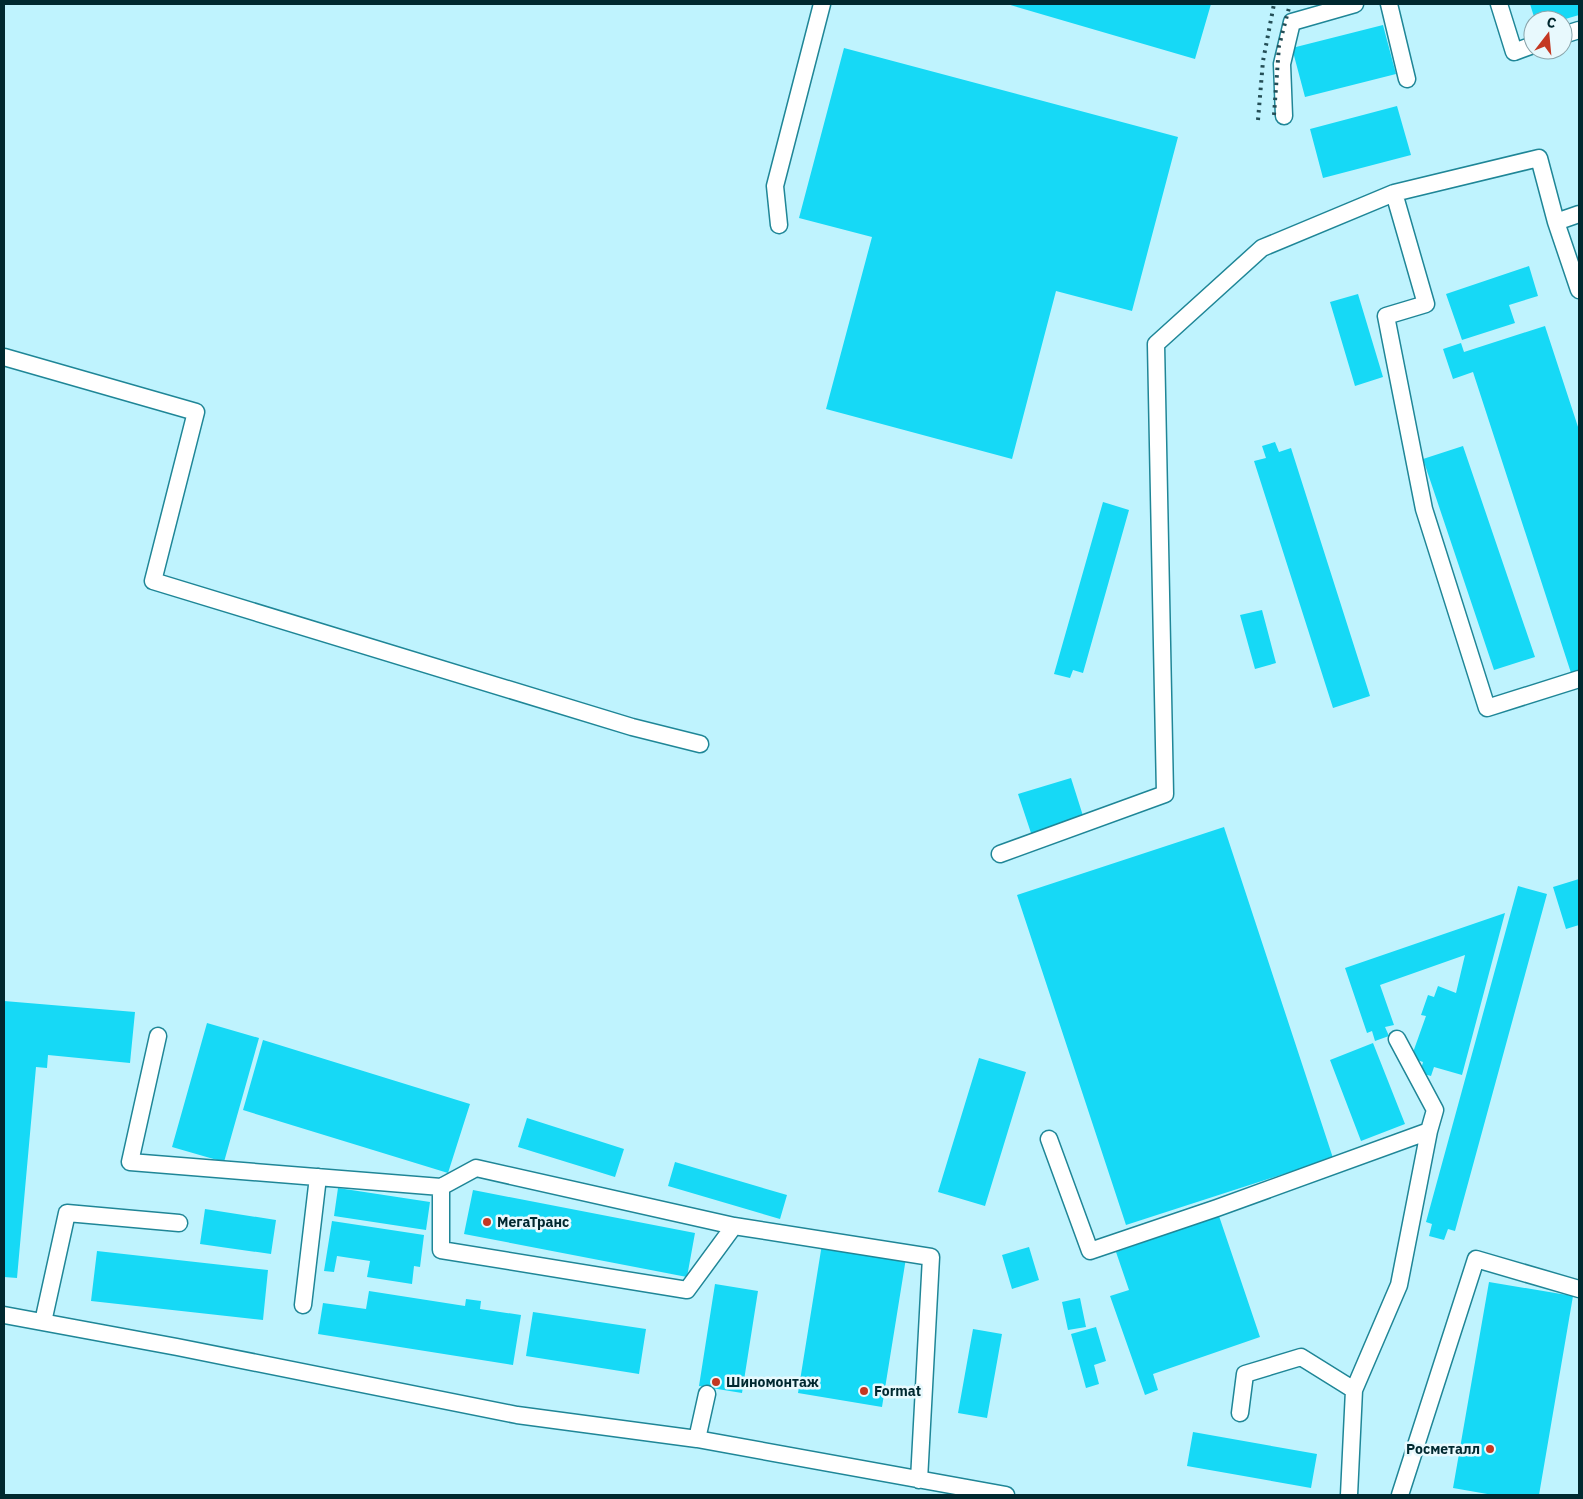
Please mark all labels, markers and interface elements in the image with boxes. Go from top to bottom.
north arrow [1523,10,1573,60]
text: С [1545,13,1558,32]
place label: МегаТранс [497,1213,569,1231]
marker: МегаТранс [481,1216,493,1228]
place label: Шиномонтаж [726,1373,819,1391]
marker: Шиномонтаж [710,1376,722,1388]
place label: Format [874,1382,921,1400]
marker: Format [858,1385,870,1397]
place label: Росметалл [1406,1440,1480,1458]
marker: Росметалл [1484,1443,1496,1455]

